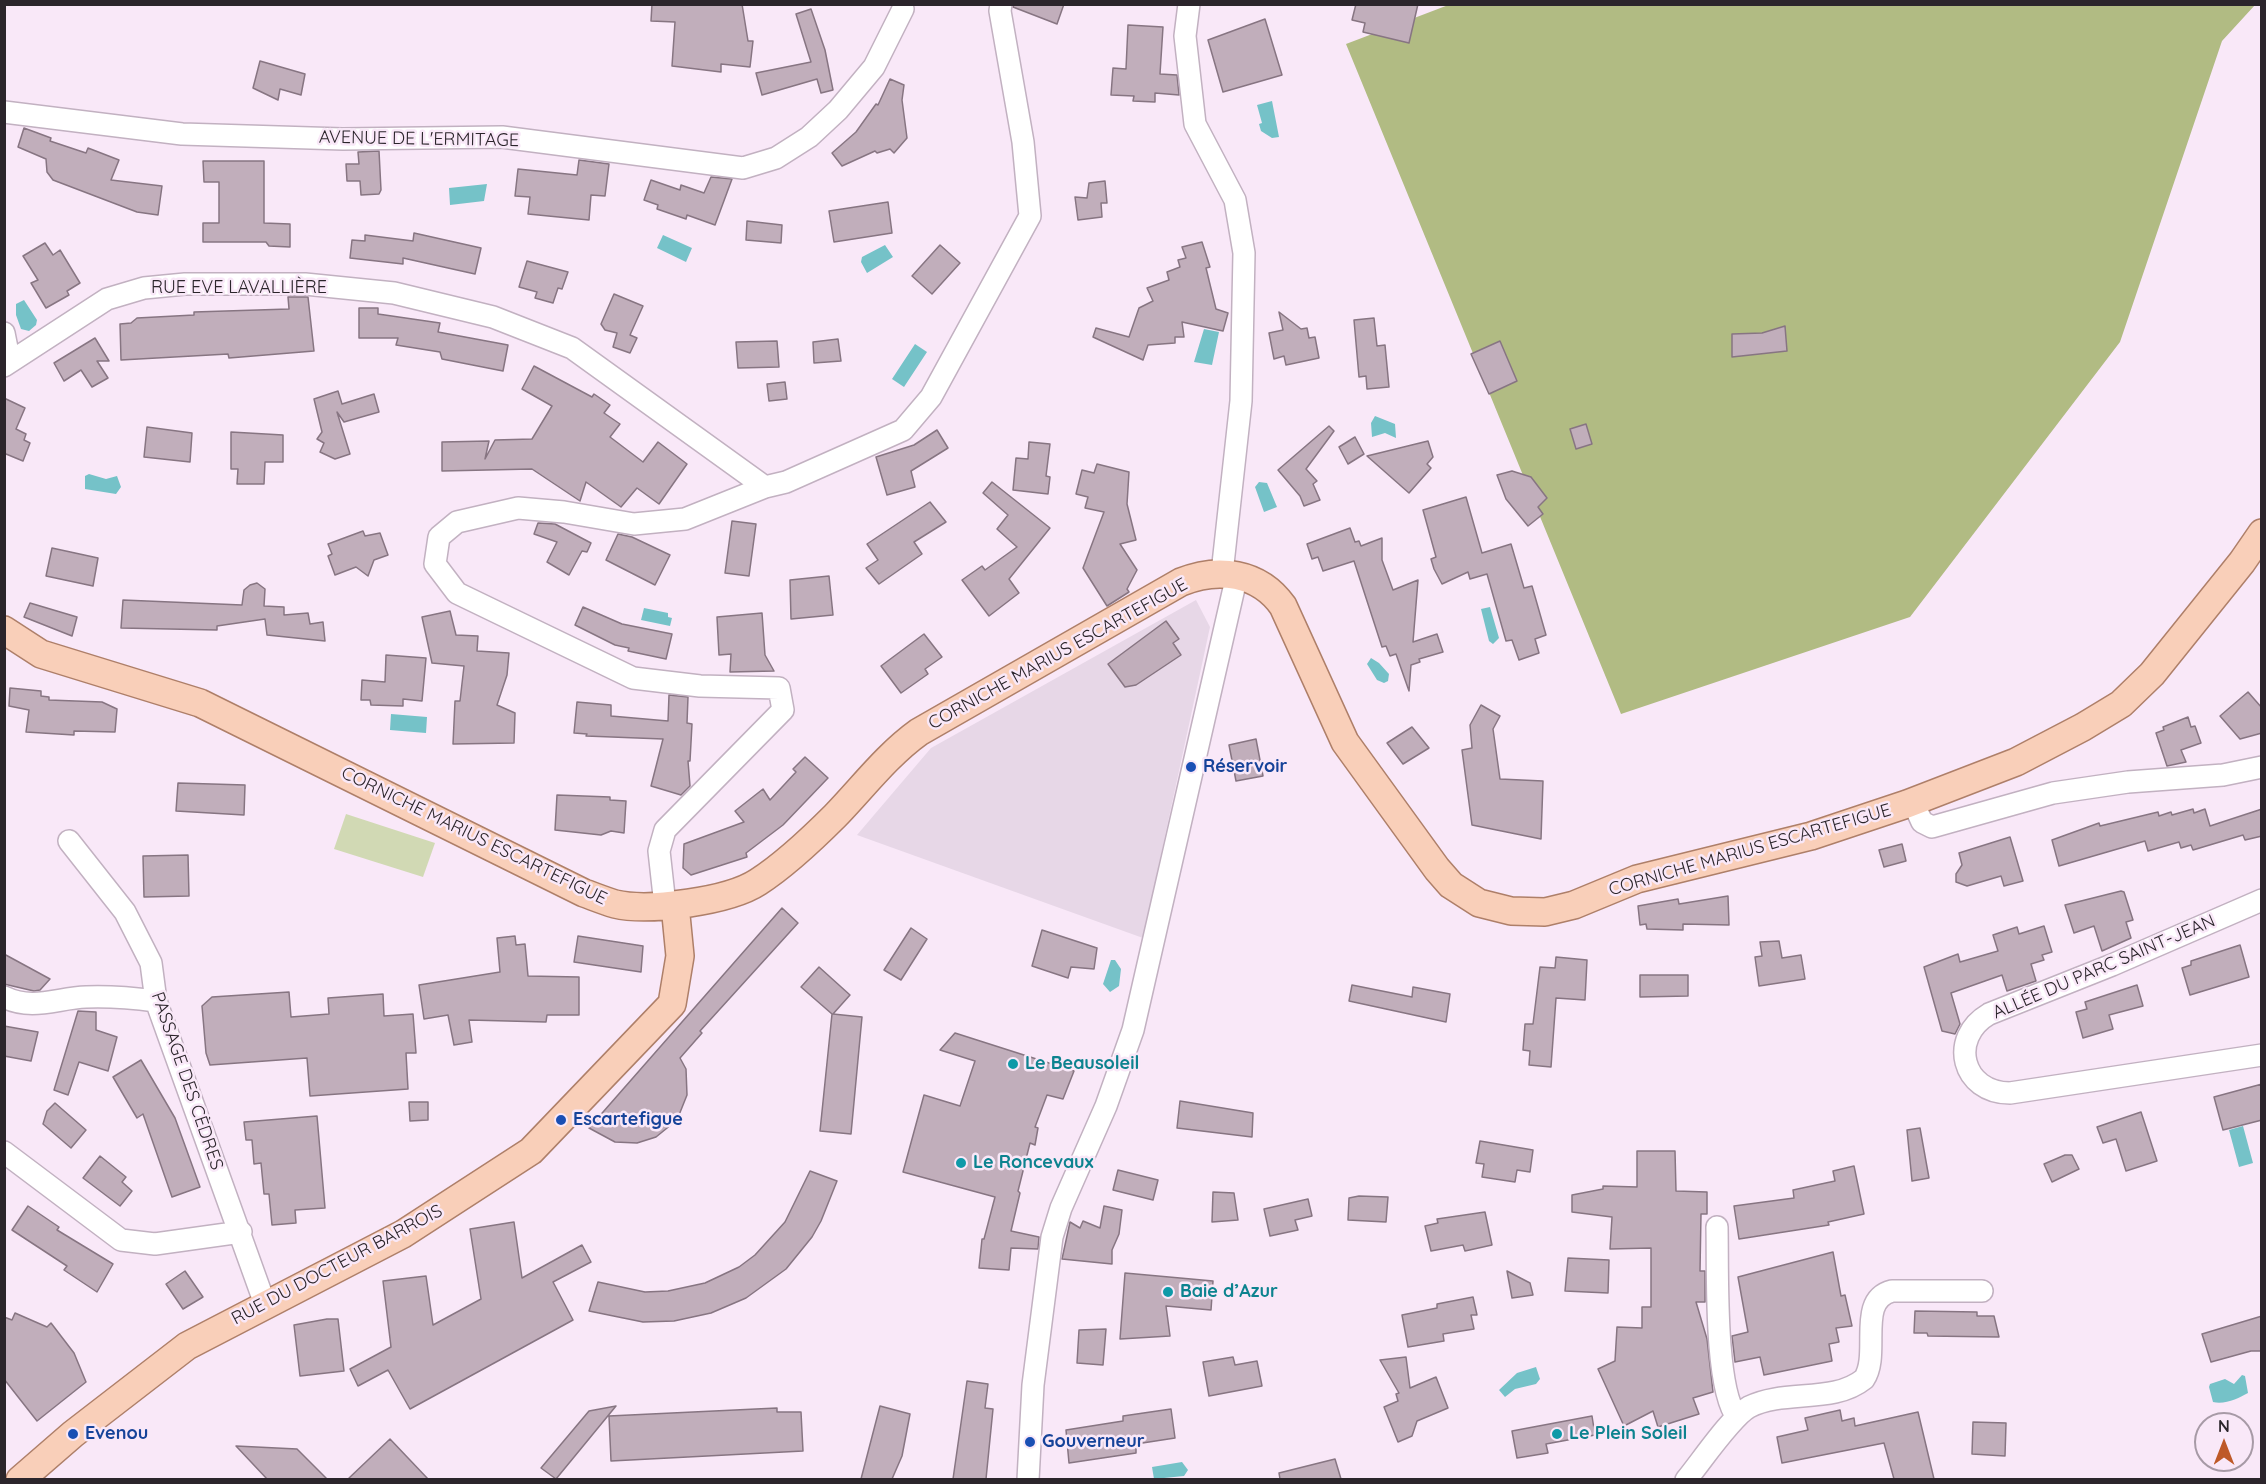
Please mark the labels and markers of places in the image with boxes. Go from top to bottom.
place label: Réservoir [1203,756,1287,778]
marker: Réservoir [1184,760,1198,774]
place label: Le Beausoleil [1025,1053,1139,1075]
marker: Le Beausoleil [1006,1057,1020,1071]
place label: Escartefigue [573,1109,683,1131]
marker: Escartefigue [554,1113,568,1127]
place label: Le Roncevaux [973,1152,1093,1174]
marker: Le Roncevaux [954,1156,968,1170]
place label: Baie d’Azur [1180,1281,1278,1303]
marker: Baie d’Azur [1161,1285,1175,1299]
place label: Evenou [85,1423,148,1445]
place label: Le Plein Soleil [1569,1423,1687,1445]
marker: Evenou [66,1427,80,1441]
marker: Le Plein Soleil [1550,1427,1564,1441]
place label: Gouverneur [1042,1431,1145,1453]
marker: Gouverneur [1023,1435,1037,1449]

